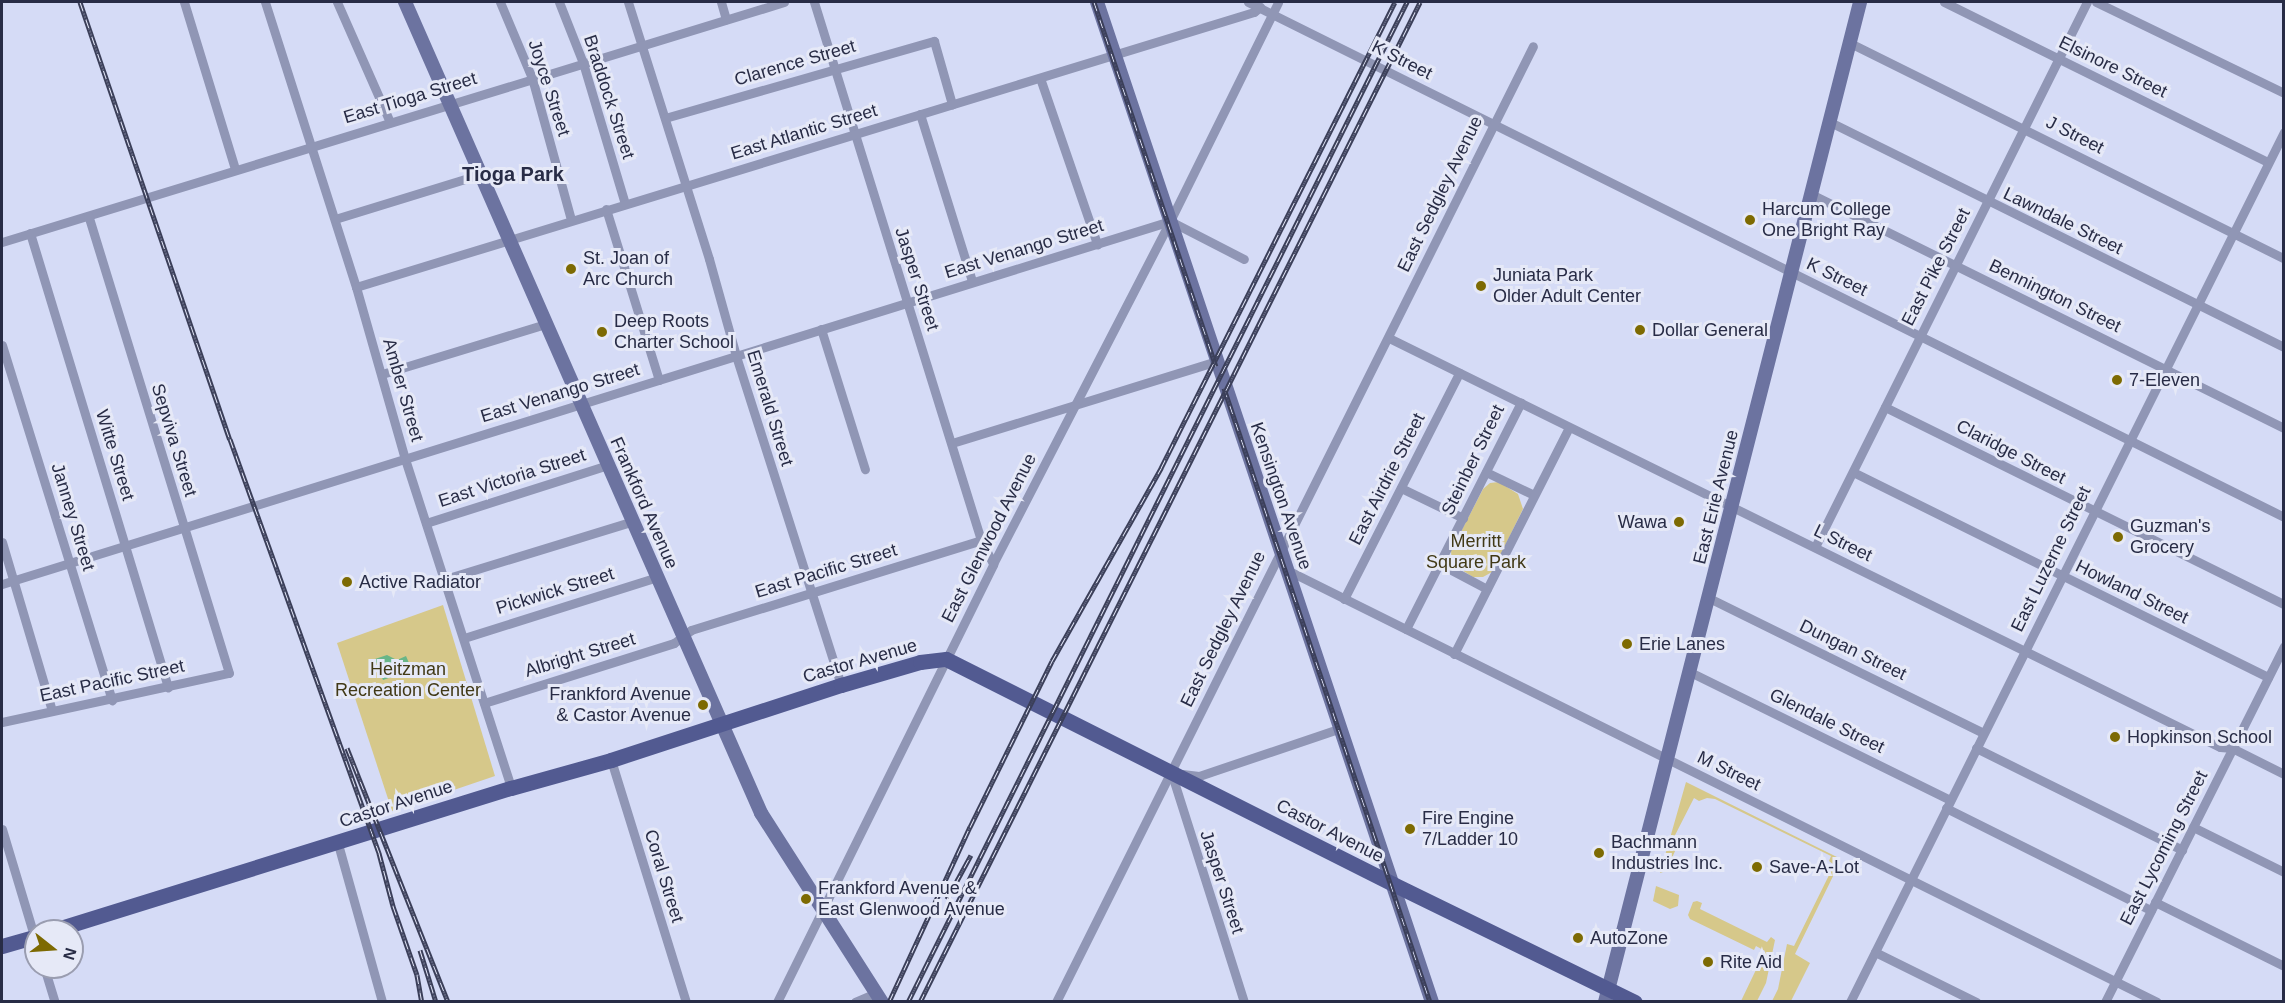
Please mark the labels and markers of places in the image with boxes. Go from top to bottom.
place label: Harcum College One Bright Ray [1762,199,1891,242]
marker: Harcum College One Bright Ray [1743,213,1757,227]
place label: St. Joan of Arc Church [583,248,673,290]
marker: St. Joan of Arc Church [564,262,578,276]
place label: Juniata Park Older Adult Center [1493,265,1642,308]
marker: Juniata Park Older Adult Center [1474,279,1488,293]
place label: Deep Roots Charter School [614,311,734,354]
place label: Dollar General [1652,319,1768,341]
marker: Dollar General [1633,323,1647,337]
marker: Deep Roots Charter School [595,325,609,339]
place label: 7-Eleven [2129,369,2200,391]
marker: 7-Eleven [2110,373,2124,387]
place label: Wawa [1618,511,1667,533]
marker: Wawa [1672,515,1686,529]
place label: Guzman's Grocery [2130,516,2210,558]
marker: Guzman's Grocery [2111,530,2125,544]
place label: Active Radiator [359,571,481,593]
marker: Active Radiator [340,575,354,589]
place label: Erie Lanes [1639,633,1725,655]
marker: Erie Lanes [1620,637,1634,651]
place label: Frankford Avenue & Castor Avenue [548,684,691,726]
marker: Frankford Avenue & Castor Avenue [696,698,710,712]
place label: Hopkinson School [2127,726,2272,748]
marker: Hopkinson School [2108,730,2122,744]
place label: Fire Engine 7/Ladder 10 [1422,808,1518,850]
marker: Fire Engine 7/Ladder 10 [1403,822,1417,836]
place label: Bachmann Industries Inc. [1611,832,1723,874]
marker: Bachmann Industries Inc. [1592,846,1606,860]
place label: Save-A-Lot [1769,856,1859,878]
marker: Save-A-Lot [1750,860,1764,874]
place label: Frankford Avenue & East Glenwood Avenue [818,878,1006,920]
marker: Frankford Avenue & East Glenwood Avenue [799,892,813,906]
place label: AutoZone [1590,927,1668,949]
marker: AutoZone [1571,931,1585,945]
place label: Rite Aid [1720,951,1783,973]
marker: Rite Aid [1701,955,1715,969]

